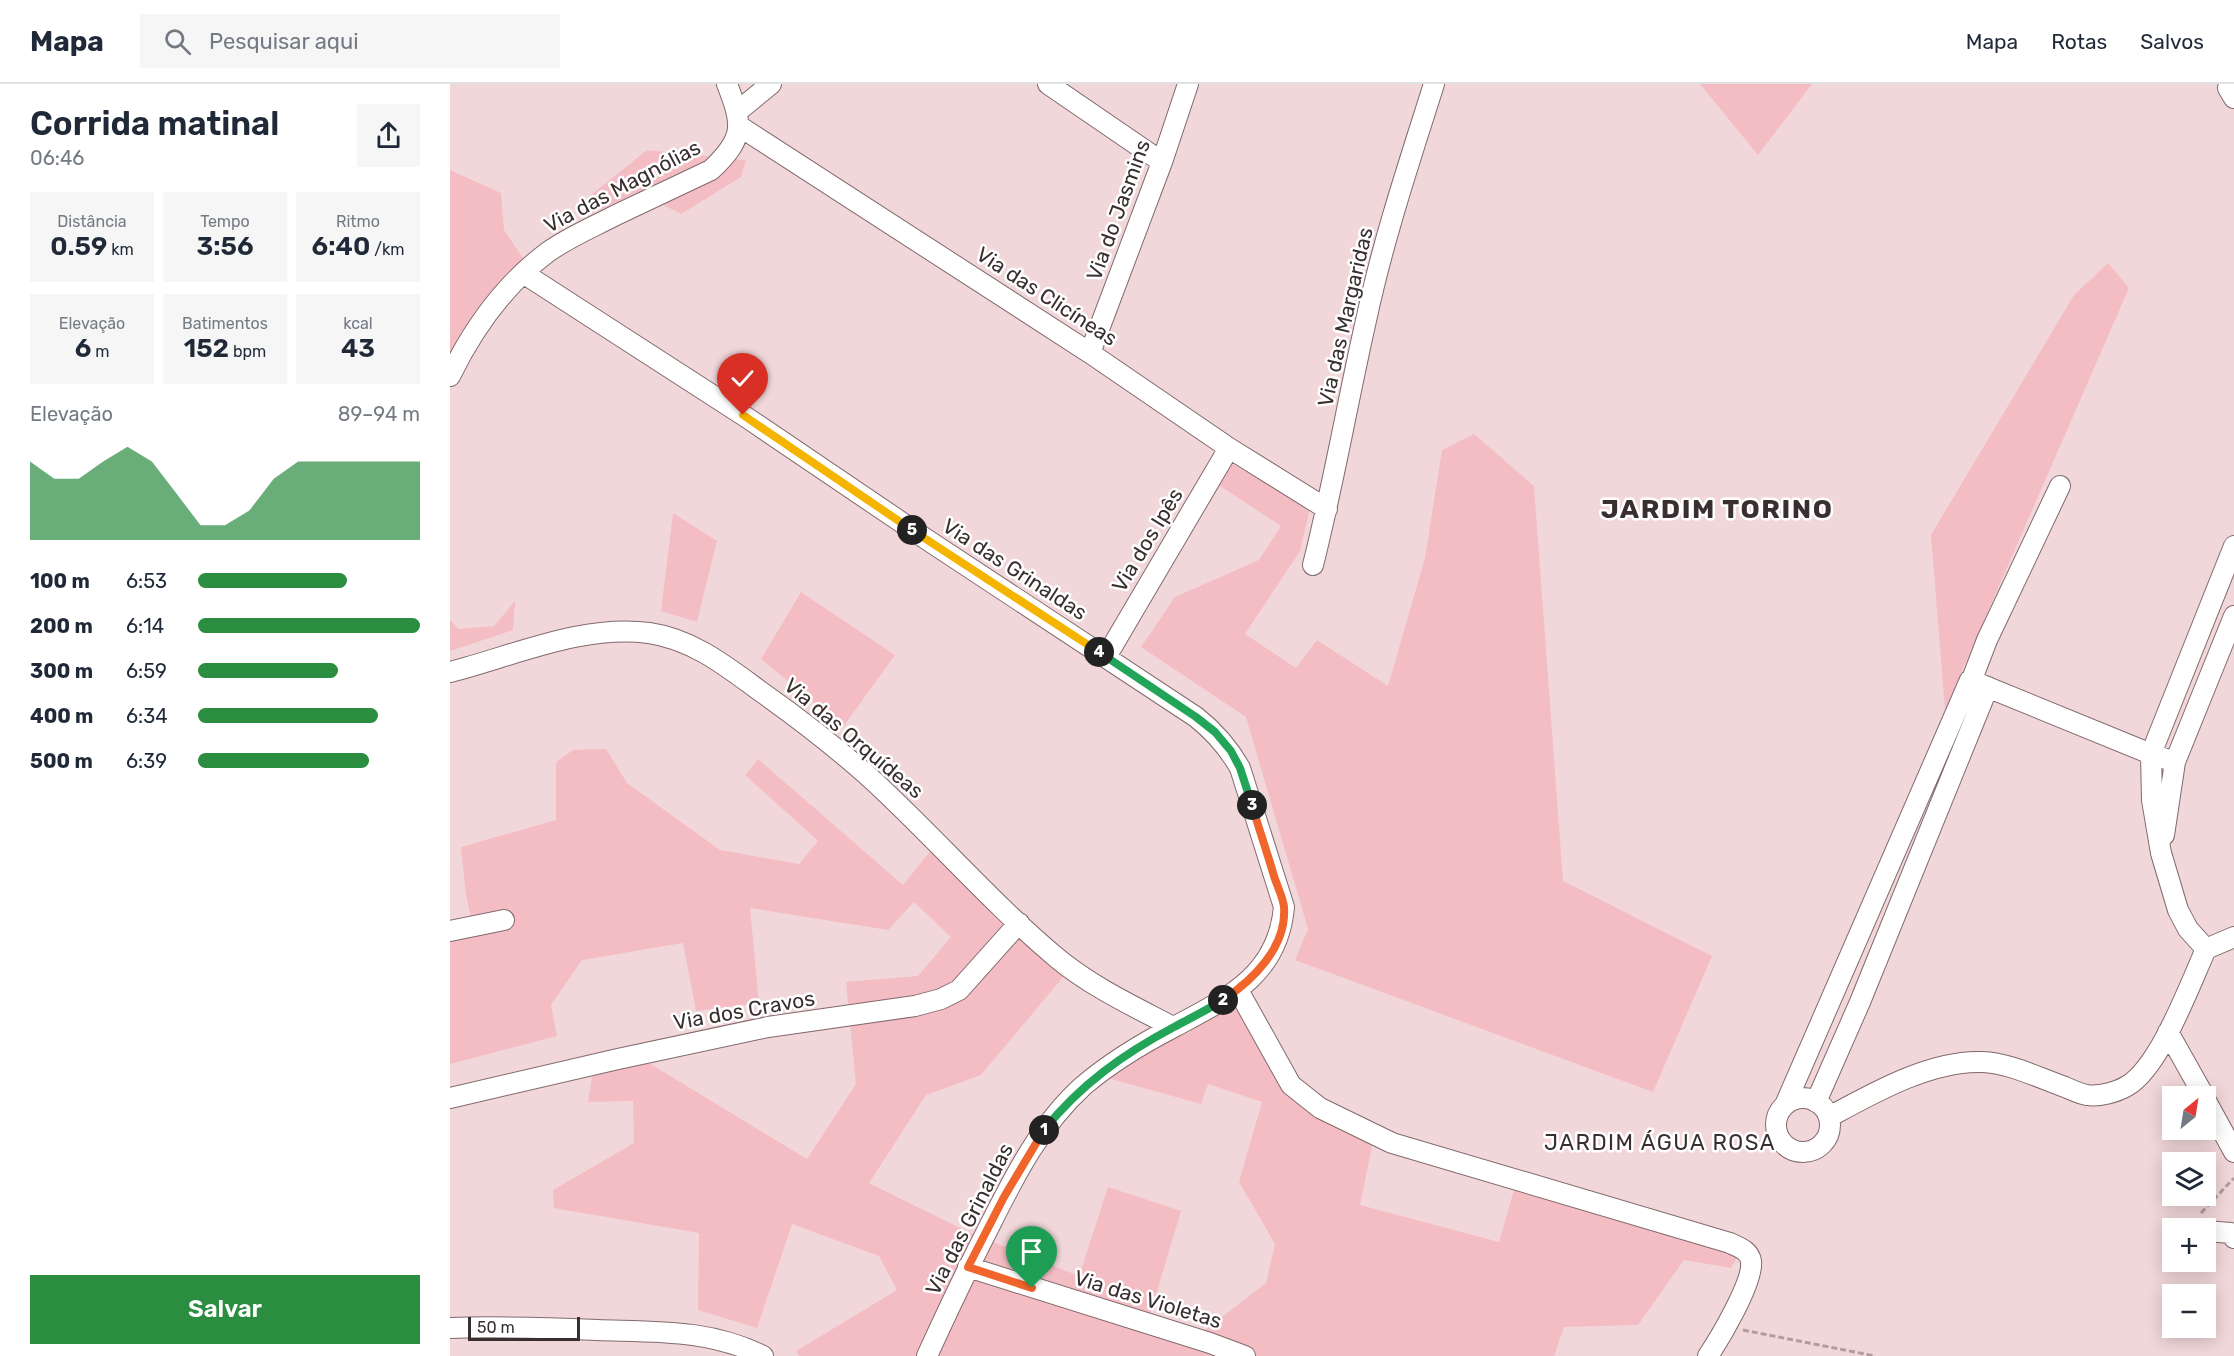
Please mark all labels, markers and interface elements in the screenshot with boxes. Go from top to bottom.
search box [140,14,560,68]
text: Mapa [30,25,104,58]
icon: search [161,25,194,58]
text: Pesquisar aqui [209,28,359,55]
text: Mapa [1966,29,2018,54]
text: Rotas [2051,29,2107,54]
text: Salvos [2140,29,2204,54]
text: Corrida matinal [30,104,279,143]
button: share [357,104,420,167]
street label: Via das Magnólias [540,134,704,238]
street label: Via do Jasmins [1081,136,1155,284]
text: 06:46 [30,146,84,170]
text: Distância [57,212,127,231]
text: Tempo [200,212,250,231]
text: Ritmo [336,212,380,231]
street label: Via das Margaridas [1312,225,1378,409]
text: 0.59 [50,231,107,262]
text: 3:56 [196,231,254,262]
text: 6:40 [312,231,370,262]
text: km [107,240,134,259]
text: /km [370,240,404,259]
street label: Via das Clicíneas [972,241,1122,351]
text: Elevação [59,314,125,333]
text: Batimentos [182,314,268,333]
text: kcal [343,314,373,333]
text: 6 [75,333,91,364]
text: 152 [184,333,229,364]
text: 43 [341,333,375,364]
text: m [91,342,109,361]
text: bpm [229,342,266,361]
pin [717,353,768,415]
icon: check [726,362,759,395]
text: Elevação [30,402,113,426]
text: 89–94 m [338,402,420,426]
street label: Via dos Ipês [1106,484,1188,596]
district label: JARDIM TORINO [1601,493,1833,525]
street label: Via das Grinaldas [938,513,1092,625]
pin: 5 [897,515,927,545]
text: 5 [907,520,917,539]
text: 100 m [30,569,90,593]
text: 6:53 [126,569,167,593]
text: 200 m [30,614,93,638]
text: 6:14 [126,614,164,638]
pin: 4 [1084,637,1114,667]
text: 4 [1094,642,1104,661]
text: 300 m [30,659,93,683]
text: 6:59 [126,659,167,683]
street label: Via das Orquídeas [779,672,929,804]
text: 400 m [30,704,93,728]
text: 6:34 [126,704,168,728]
text: 500 m [30,749,93,773]
text: 6:39 [126,749,167,773]
pin: 3 [1237,790,1267,820]
text: 3 [1247,795,1257,814]
street label: Via dos Cravos [671,985,817,1035]
pin: 2 [1208,985,1238,1015]
text: 2 [1218,990,1228,1009]
north arrow [2162,1086,2216,1140]
map controls [2162,1086,2216,1338]
pin: 1 [1029,1115,1059,1145]
text: 1 [1040,1120,1048,1139]
district label: JARDIM ÁGUA ROSA [1544,1129,1776,1156]
street label: Via das Grinaldas [920,1139,1018,1299]
button: layers [2162,1152,2216,1206]
button: + [2162,1218,2216,1272]
pin [1006,1226,1057,1288]
icon: arrive [1015,1235,1048,1268]
street label: Via das Violetas [1071,1265,1225,1333]
button: Salvar [30,1275,420,1344]
button: − [2162,1284,2216,1338]
scale bar [468,1314,580,1342]
text: 50 m [477,1318,515,1337]

